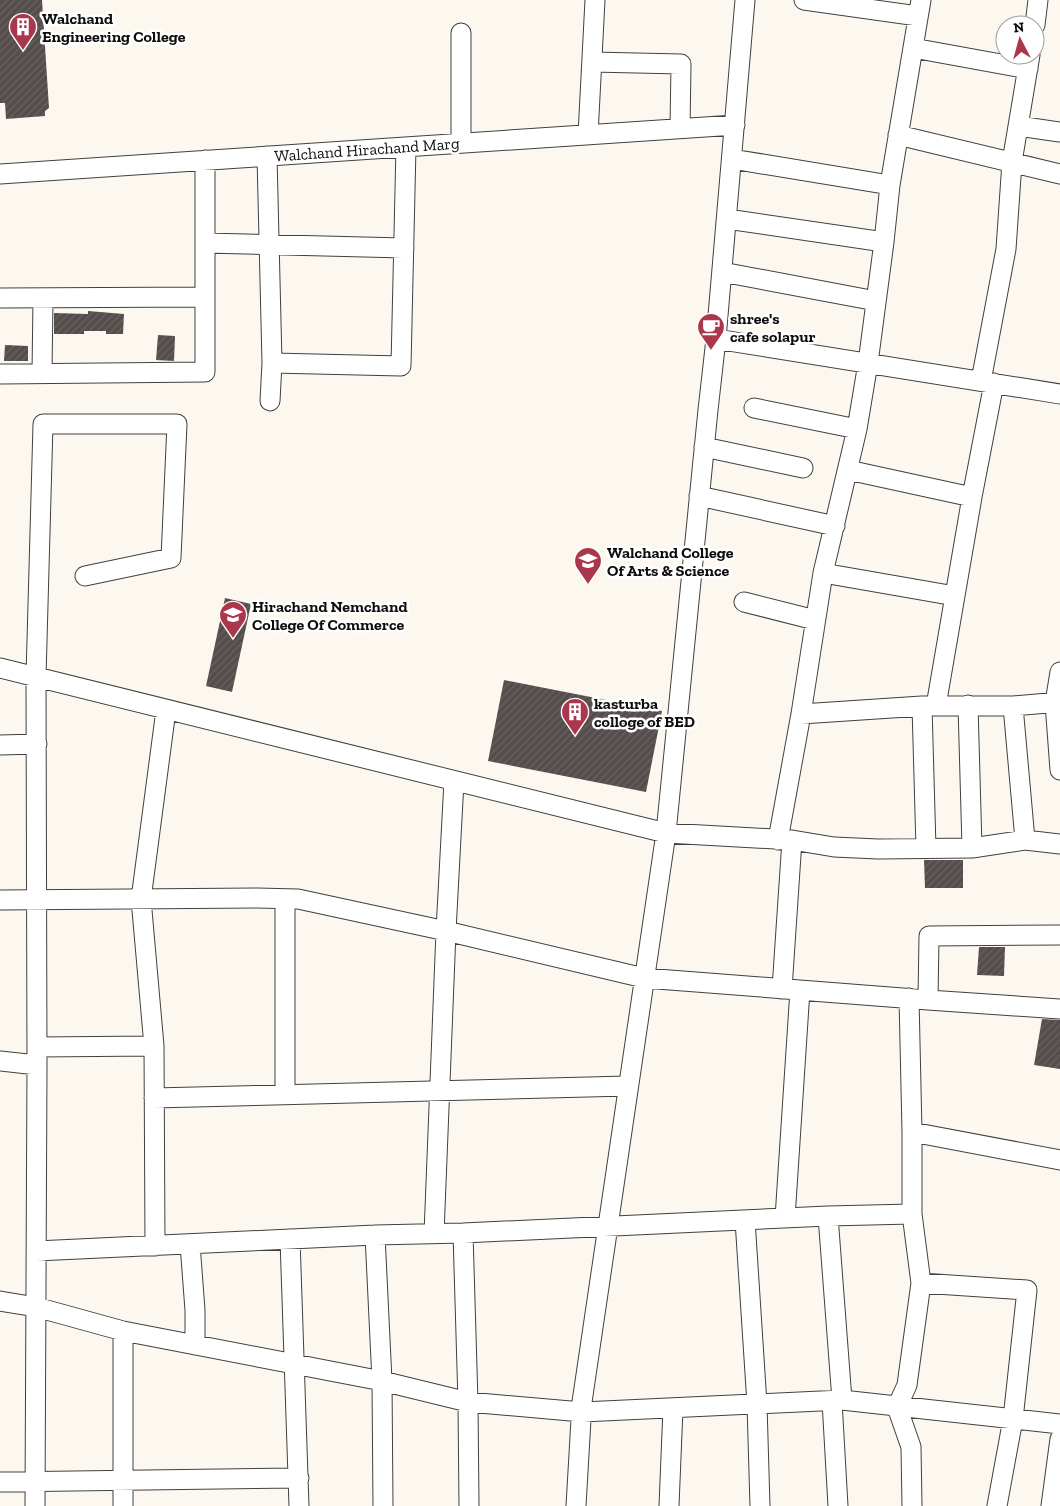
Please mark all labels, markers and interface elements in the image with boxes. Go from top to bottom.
place label: Walchand Engineering College [42,9,186,46]
building icon: Walchand Engineering College [8,12,38,51]
north arrow [995,15,1045,65]
text: N [1013,19,1025,37]
street label: Walchand Hirachand Marg [274,134,461,165]
place label: shree's cafe solapur [730,309,816,346]
cafe icon: shree's cafe solapur [696,312,726,351]
place label: Walchand College Of Arts & Science [607,543,734,580]
school or university icon: Walchand College Of Arts & Science [573,546,603,585]
place label: Hirachand Nemchand College Of Commerce [252,597,408,634]
school or university icon: Hirachand Nemchand College Of Commerce [218,600,248,639]
place label: kasturba colloge of BED [594,694,695,731]
building icon: kasturba colloge of BED [560,697,590,736]

